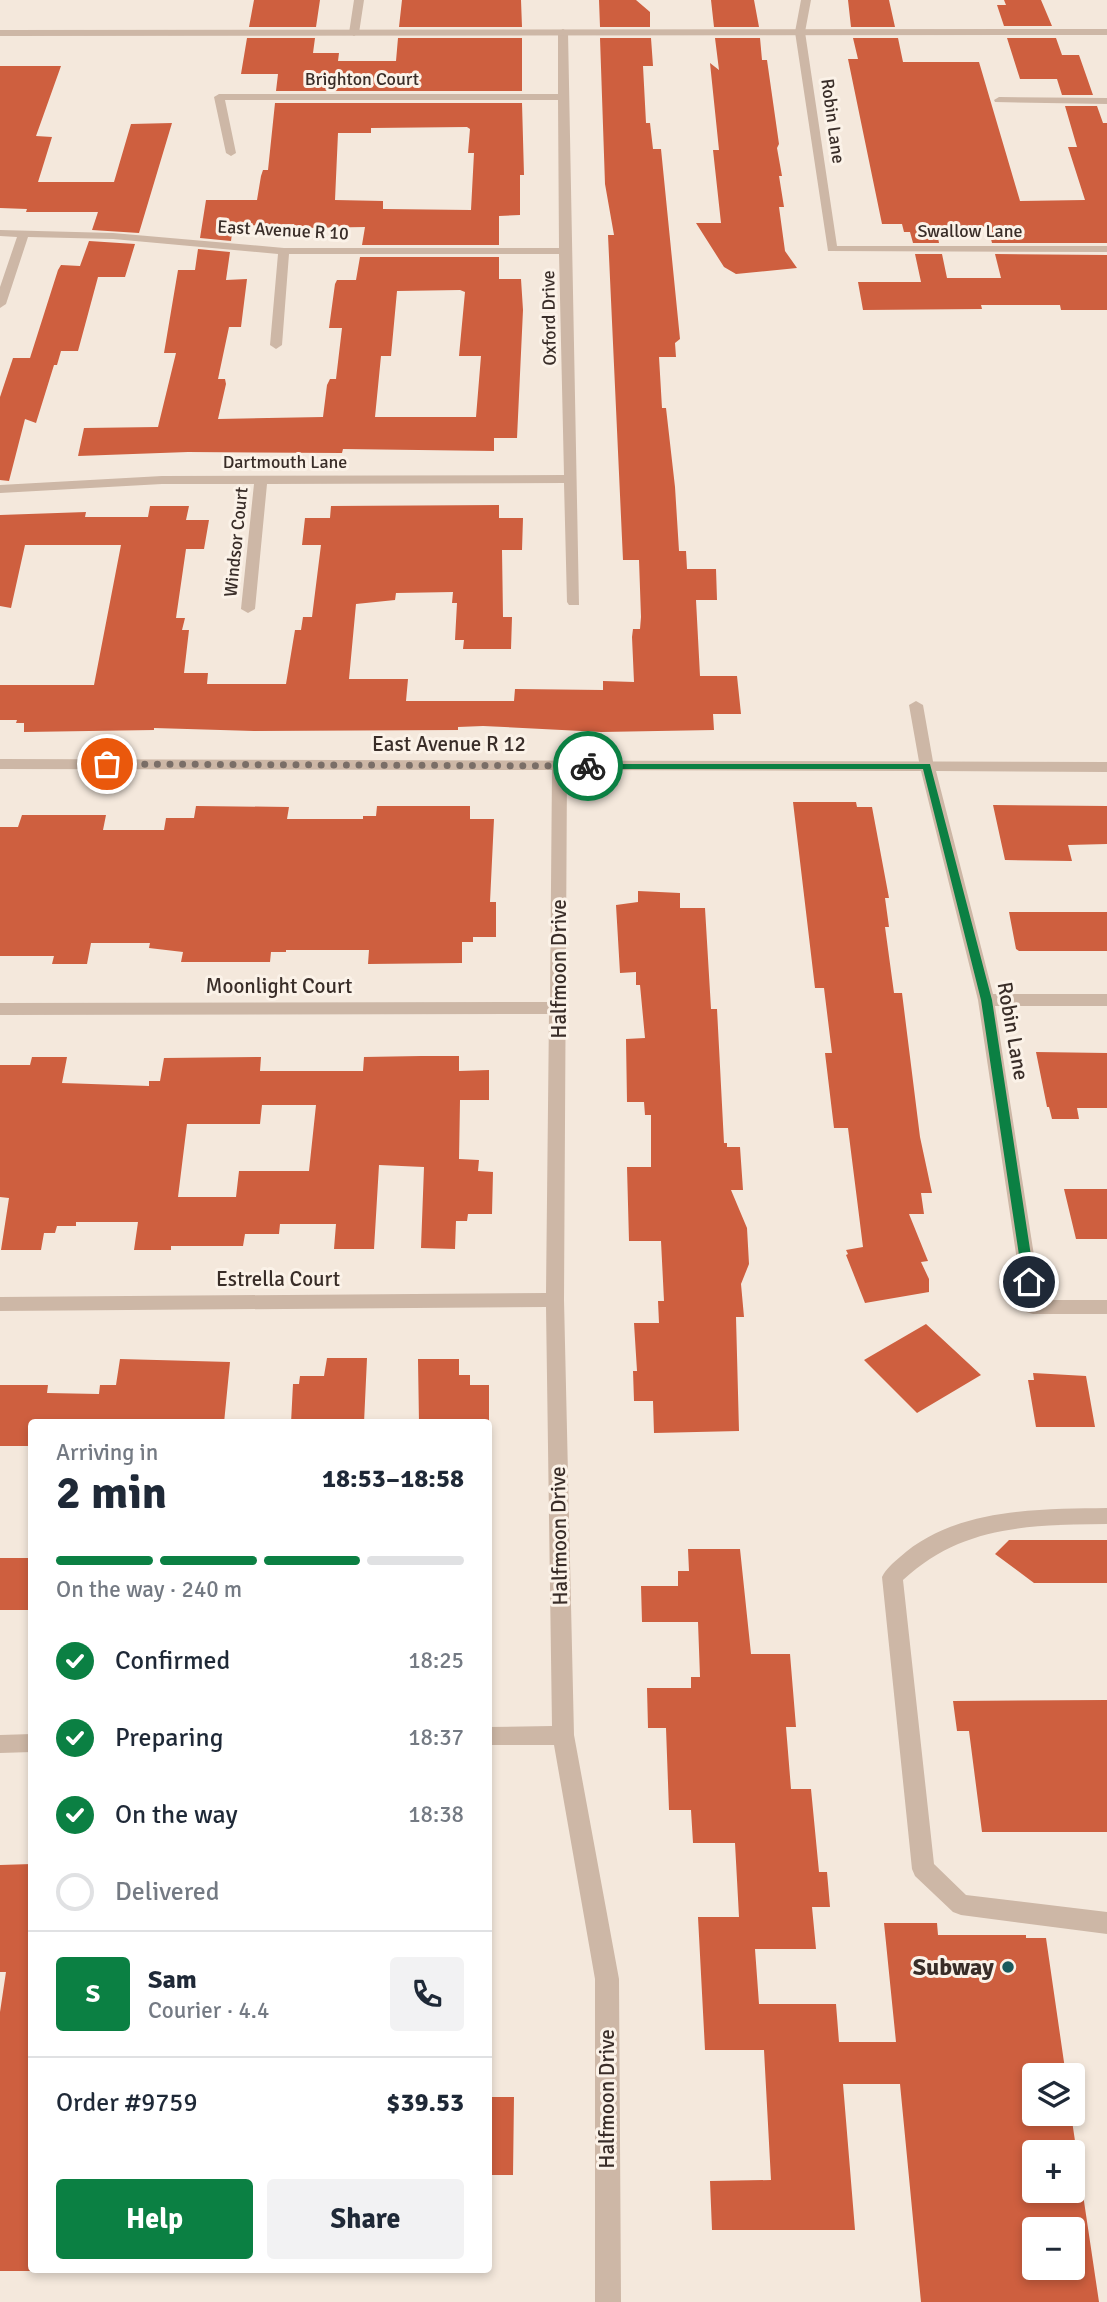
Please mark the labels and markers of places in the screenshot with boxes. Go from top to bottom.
pin [77,734,137,794]
pin [999,1252,1059,1312]
place label: Subway [913,1952,994,1982]
marker: Subway [1000,1959,1016,1975]

